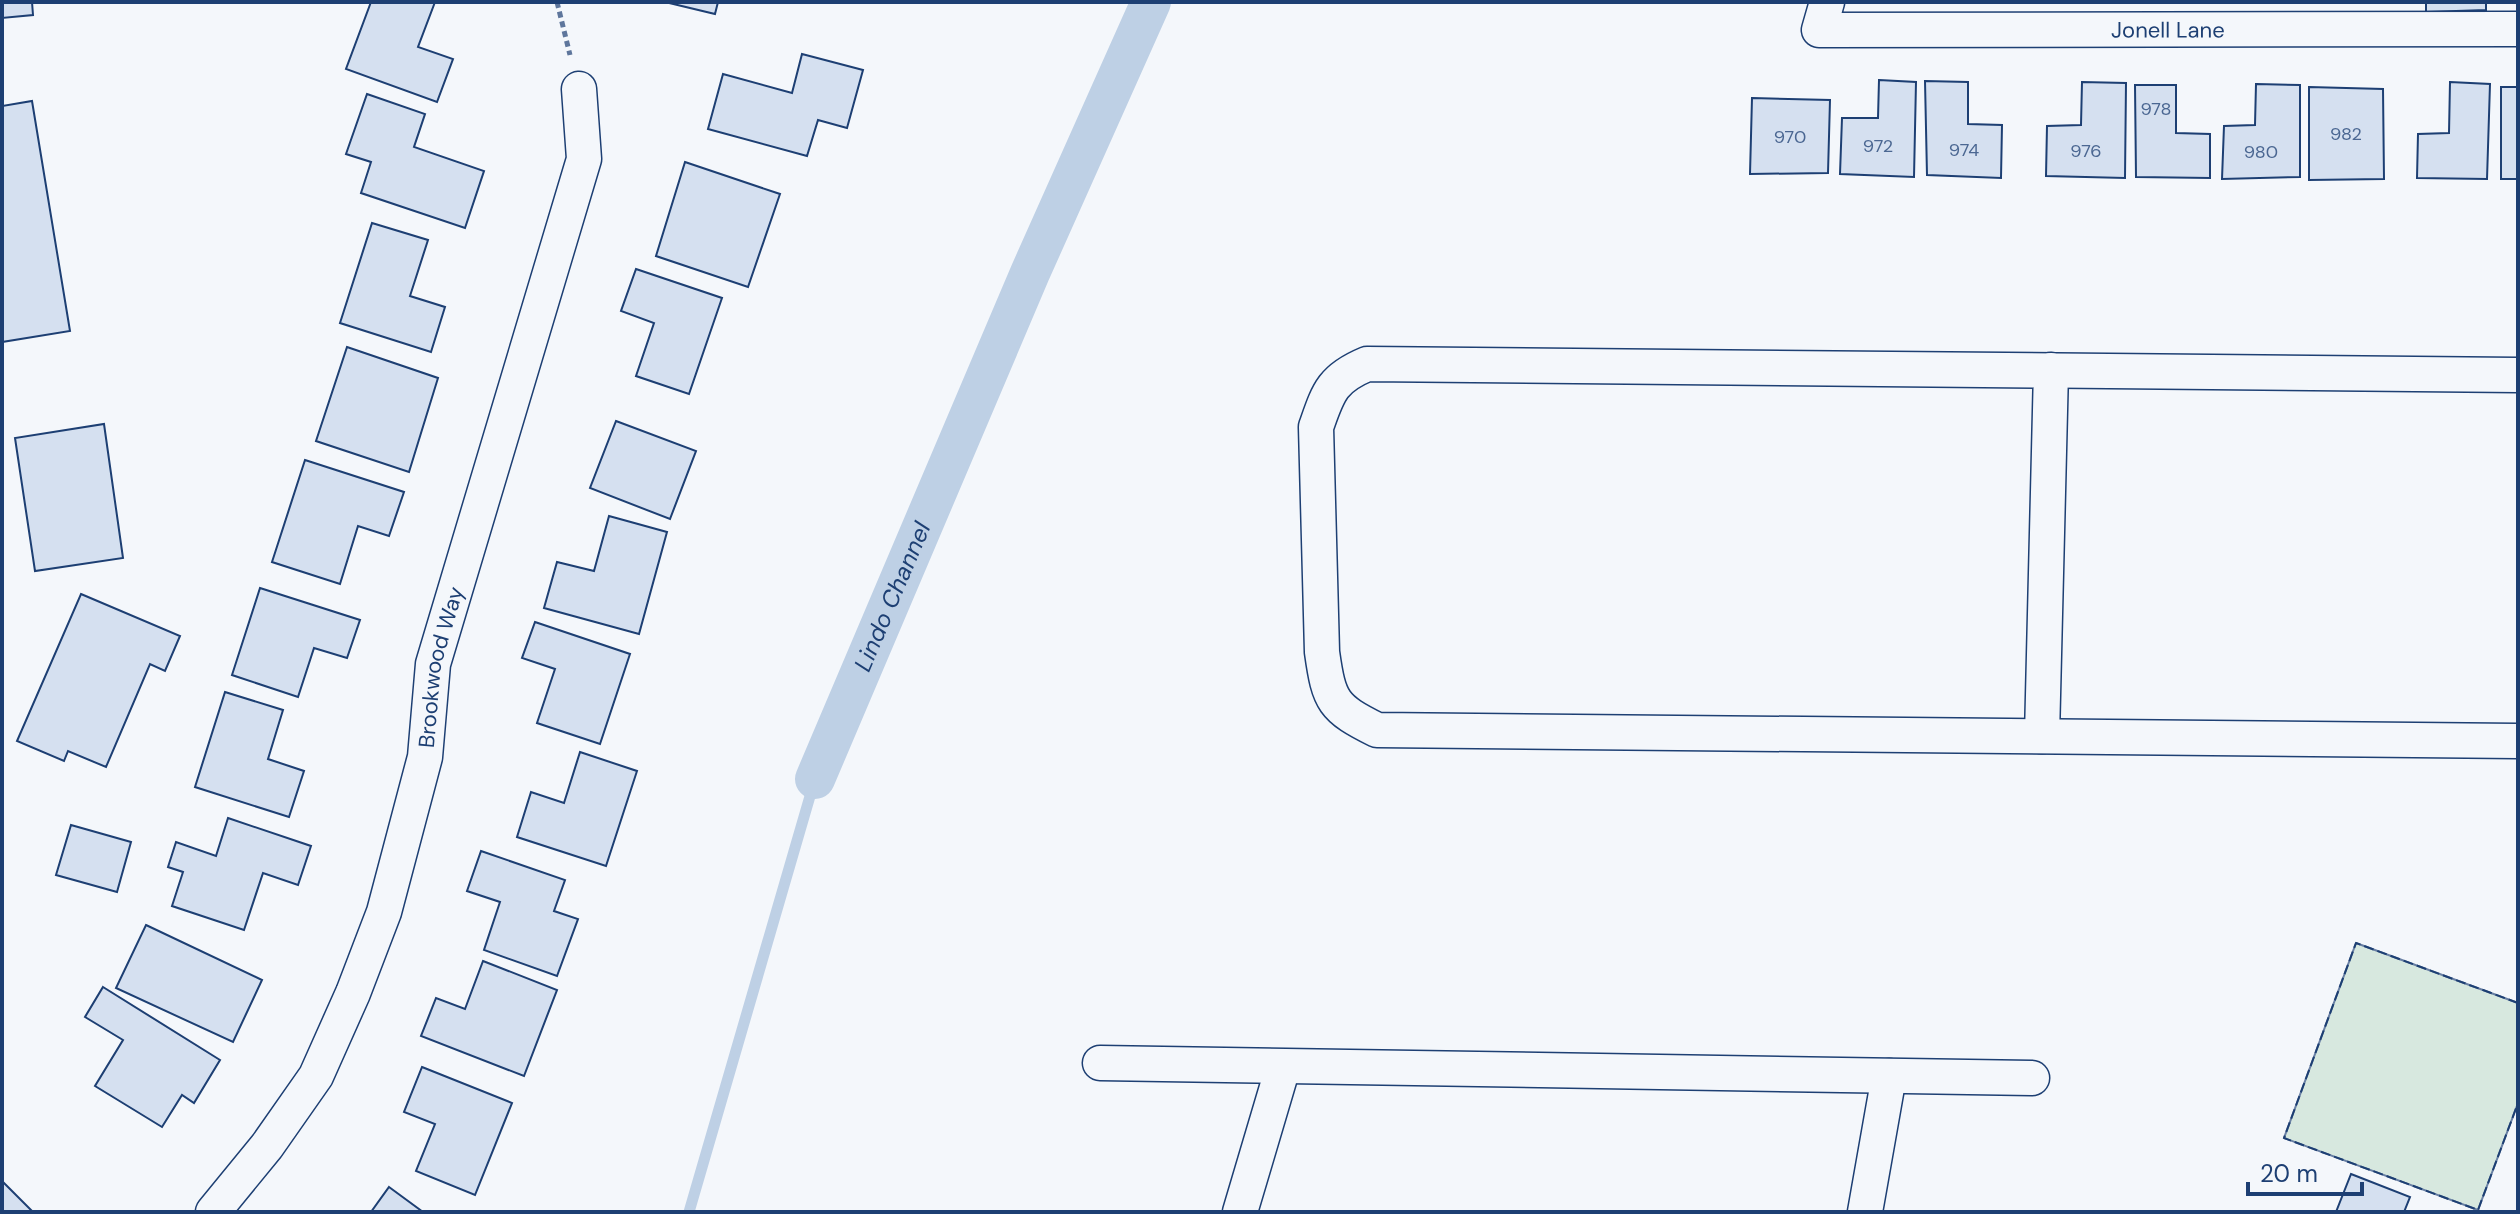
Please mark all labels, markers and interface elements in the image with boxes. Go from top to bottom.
street label: Jonell Lane [2111,15,2225,45]
house number: 978 [2140,97,2172,121]
house number: 982 [2330,122,2362,146]
house number: 970 [1774,125,1806,149]
house number: 972 [1863,134,1893,158]
house number: 974 [1949,138,1979,162]
house number: 976 [2070,139,2102,163]
house number: 980 [2244,140,2278,164]
water label: Lindo Channel [847,517,938,676]
street label: Brookwood Way [412,583,470,749]
scale bar [2248,1146,2362,1196]
text: 20 m [2260,1158,2318,1189]

